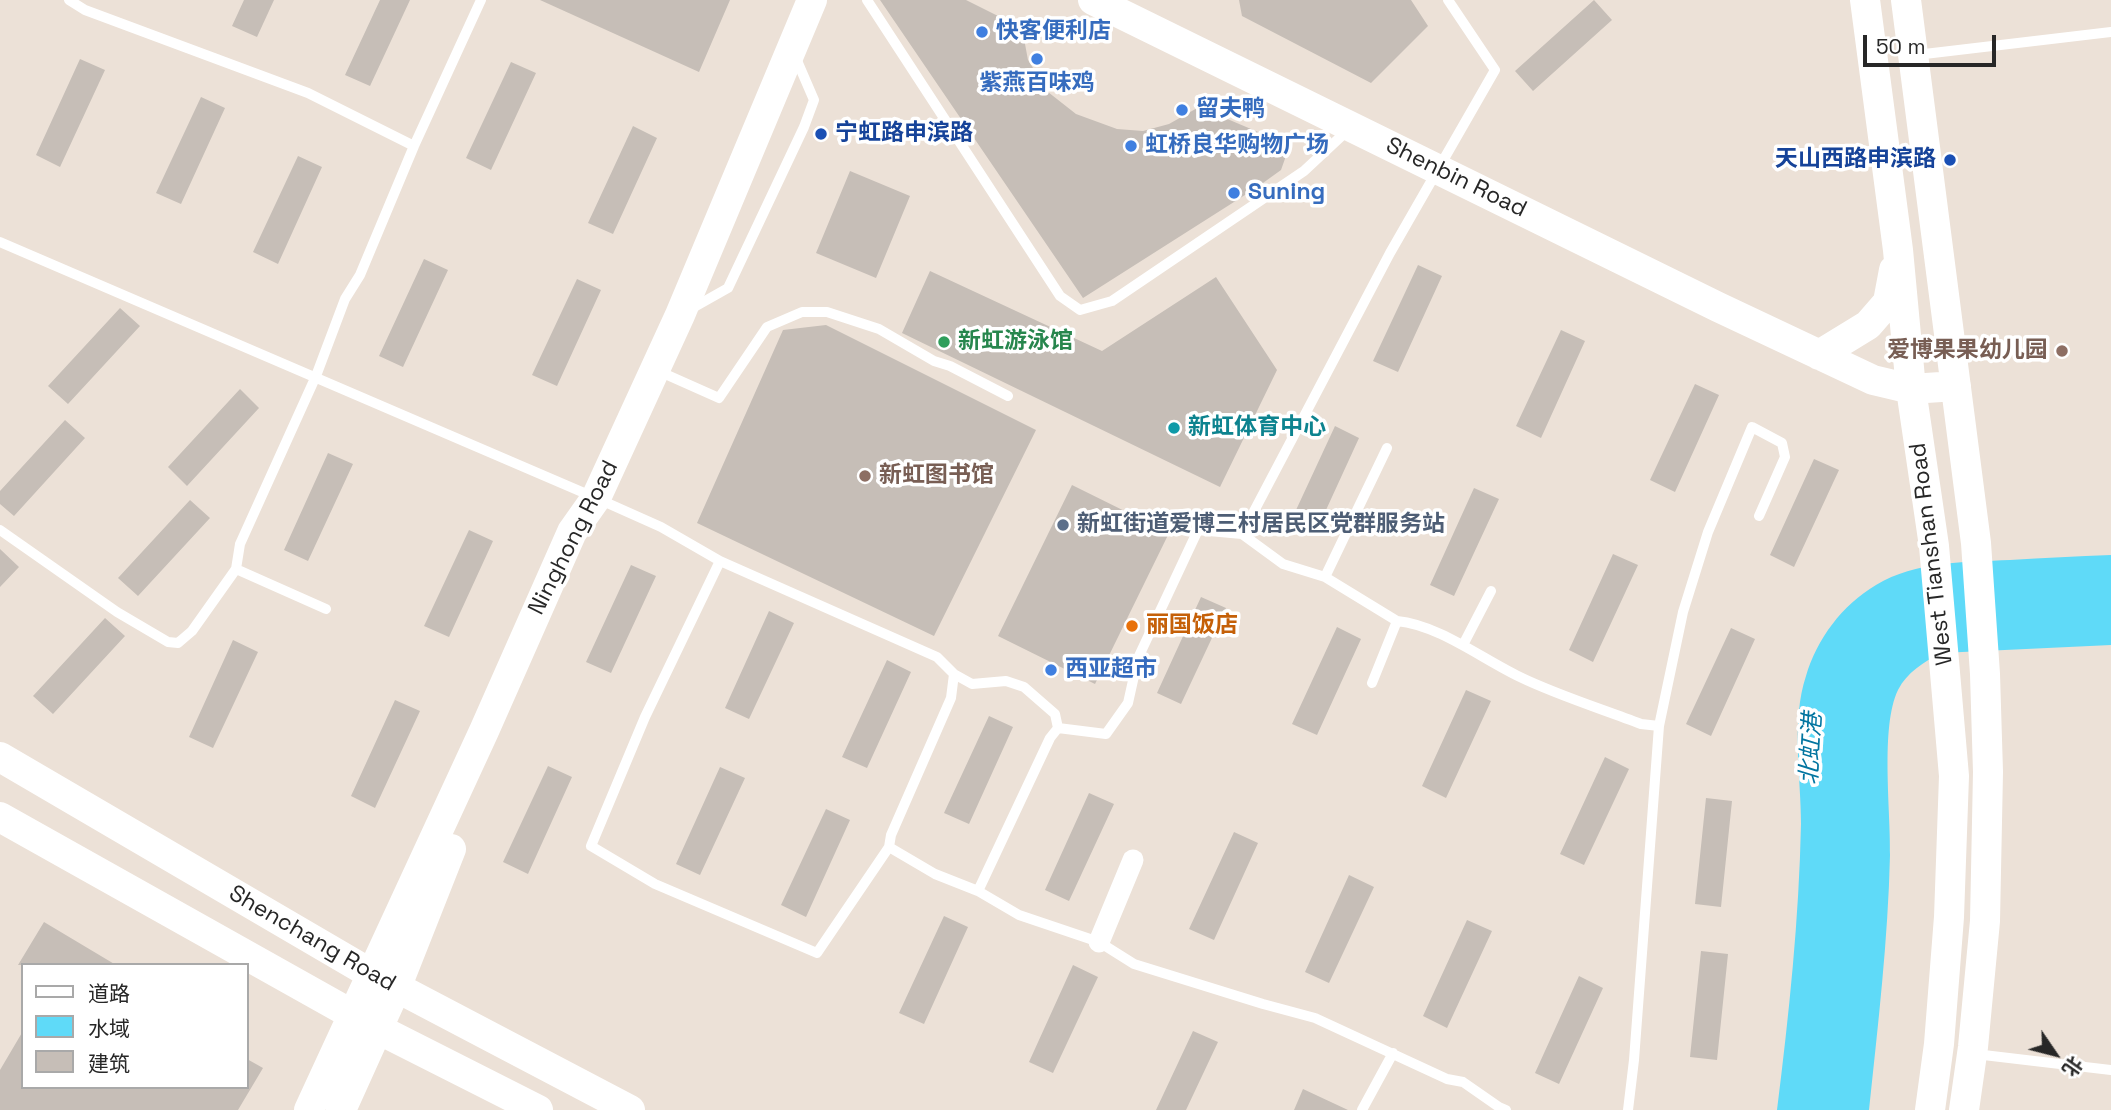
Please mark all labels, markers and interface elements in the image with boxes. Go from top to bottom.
place label: 快客便利店 [996,18,1111,46]
scale bar [1866,21,1999,65]
marker: 快客便利店 [974,24,990,40]
text: 50 m [1876,33,1926,60]
marker: 紫燕百味鸡 [1029,51,1045,67]
place label: 紫燕百味鸡 [980,70,1094,98]
place label: 留夫鸭 [1196,96,1265,124]
marker: 留夫鸭 [1174,102,1190,118]
place label: 宁虹路申滨路 [835,120,973,148]
marker: 宁虹路申滨路 [813,126,829,142]
place label: 虹桥良华购物广场 [1145,132,1329,160]
street label: Shenbin Road [1381,132,1531,224]
marker: 虹桥良华购物广场 [1123,138,1139,154]
place label: 天山西路申滨路 [1775,146,1936,174]
marker: 天山西路申滨路 [1942,152,1958,168]
place label: Suning [1248,179,1325,207]
marker: Suning [1226,185,1242,201]
place label: 新虹游泳馆 [958,328,1073,356]
marker: 新虹游泳馆 [936,334,952,350]
place label: 爱博果果幼儿园 [1887,337,2048,365]
marker: 爱博果果幼儿园 [2054,343,2070,359]
place label: 新虹体育中心 [1188,414,1326,442]
marker: 新虹体育中心 [1166,420,1182,436]
street label: West Tianshan Road [1905,441,1959,667]
street label: Ninghong Road [523,456,625,620]
place label: 新虹图书馆 [879,462,994,490]
marker: 新虹图书馆 [857,468,873,484]
place label: 新虹街道爱博三村居民区党群服务站 [1077,511,1445,539]
marker: 新虹街道爱博三村居民区党群服务站 [1055,517,1071,533]
place label: 丽国饭店 [1146,612,1238,640]
marker: 丽国饭店 [1124,618,1140,634]
place label: 西亚超市 [1065,656,1157,684]
marker: 西亚超市 [1043,662,1059,678]
water label: 北虹港 [1796,712,1828,786]
street label: Shenchang Road [224,880,400,998]
legend [21,963,248,1089]
text: 道路 [88,980,130,1007]
text: 水域 [88,1015,130,1042]
north arrow [2020,1019,2090,1089]
text: 建筑 [88,1050,130,1077]
text: 北 [2057,1051,2088,1081]

